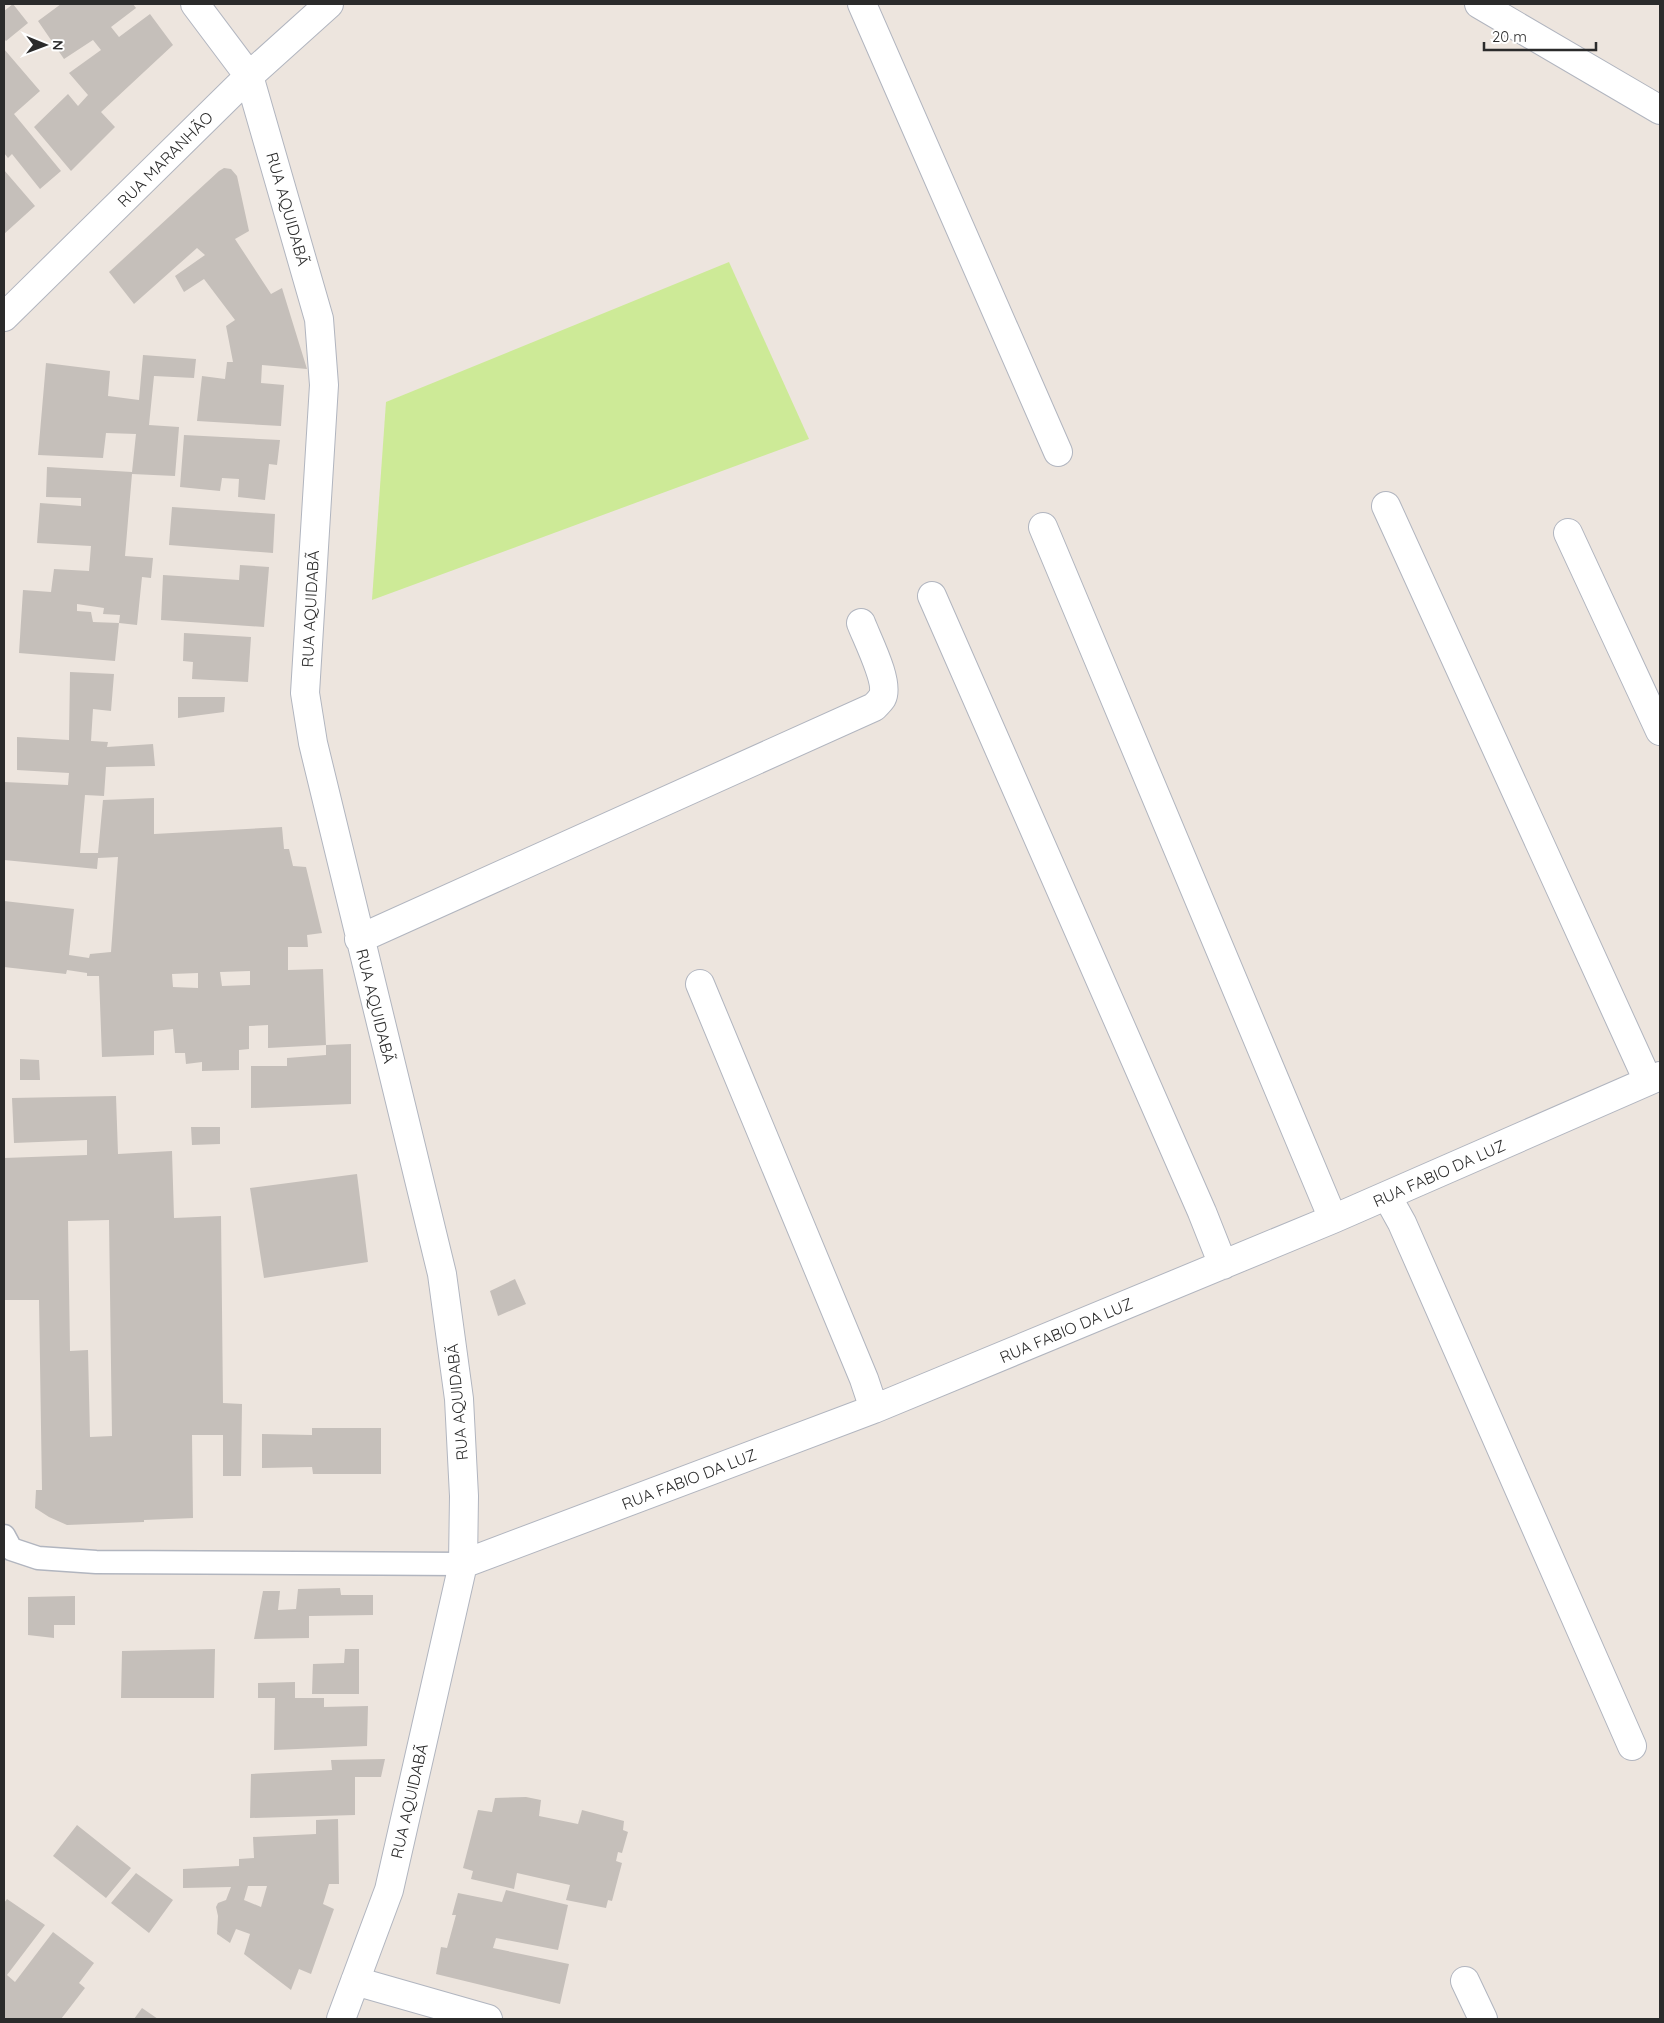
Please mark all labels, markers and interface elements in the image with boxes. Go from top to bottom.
north arrow [20,20,70,70]
scale bar [1484,20,1596,52]
text: 20 m [1492,27,1527,46]
text: N [49,40,67,51]
street label: RUA MARANHÃO [113,107,217,211]
street label: RUA AQUIDABÃ [262,150,314,268]
street label: RUA AQUIDABÃ [297,550,323,668]
street label: RUA AQUIDABÃ [352,947,400,1065]
street label: RUA FABIO DA LUZ [1370,1135,1508,1211]
street label: RUA FABIO DA LUZ [996,1293,1136,1367]
street label: RUA AQUIDABÃ [442,1343,472,1461]
street label: RUA FABIO DA LUZ [619,1444,759,1514]
street label: RUA AQUIDABÃ [386,1742,432,1860]

